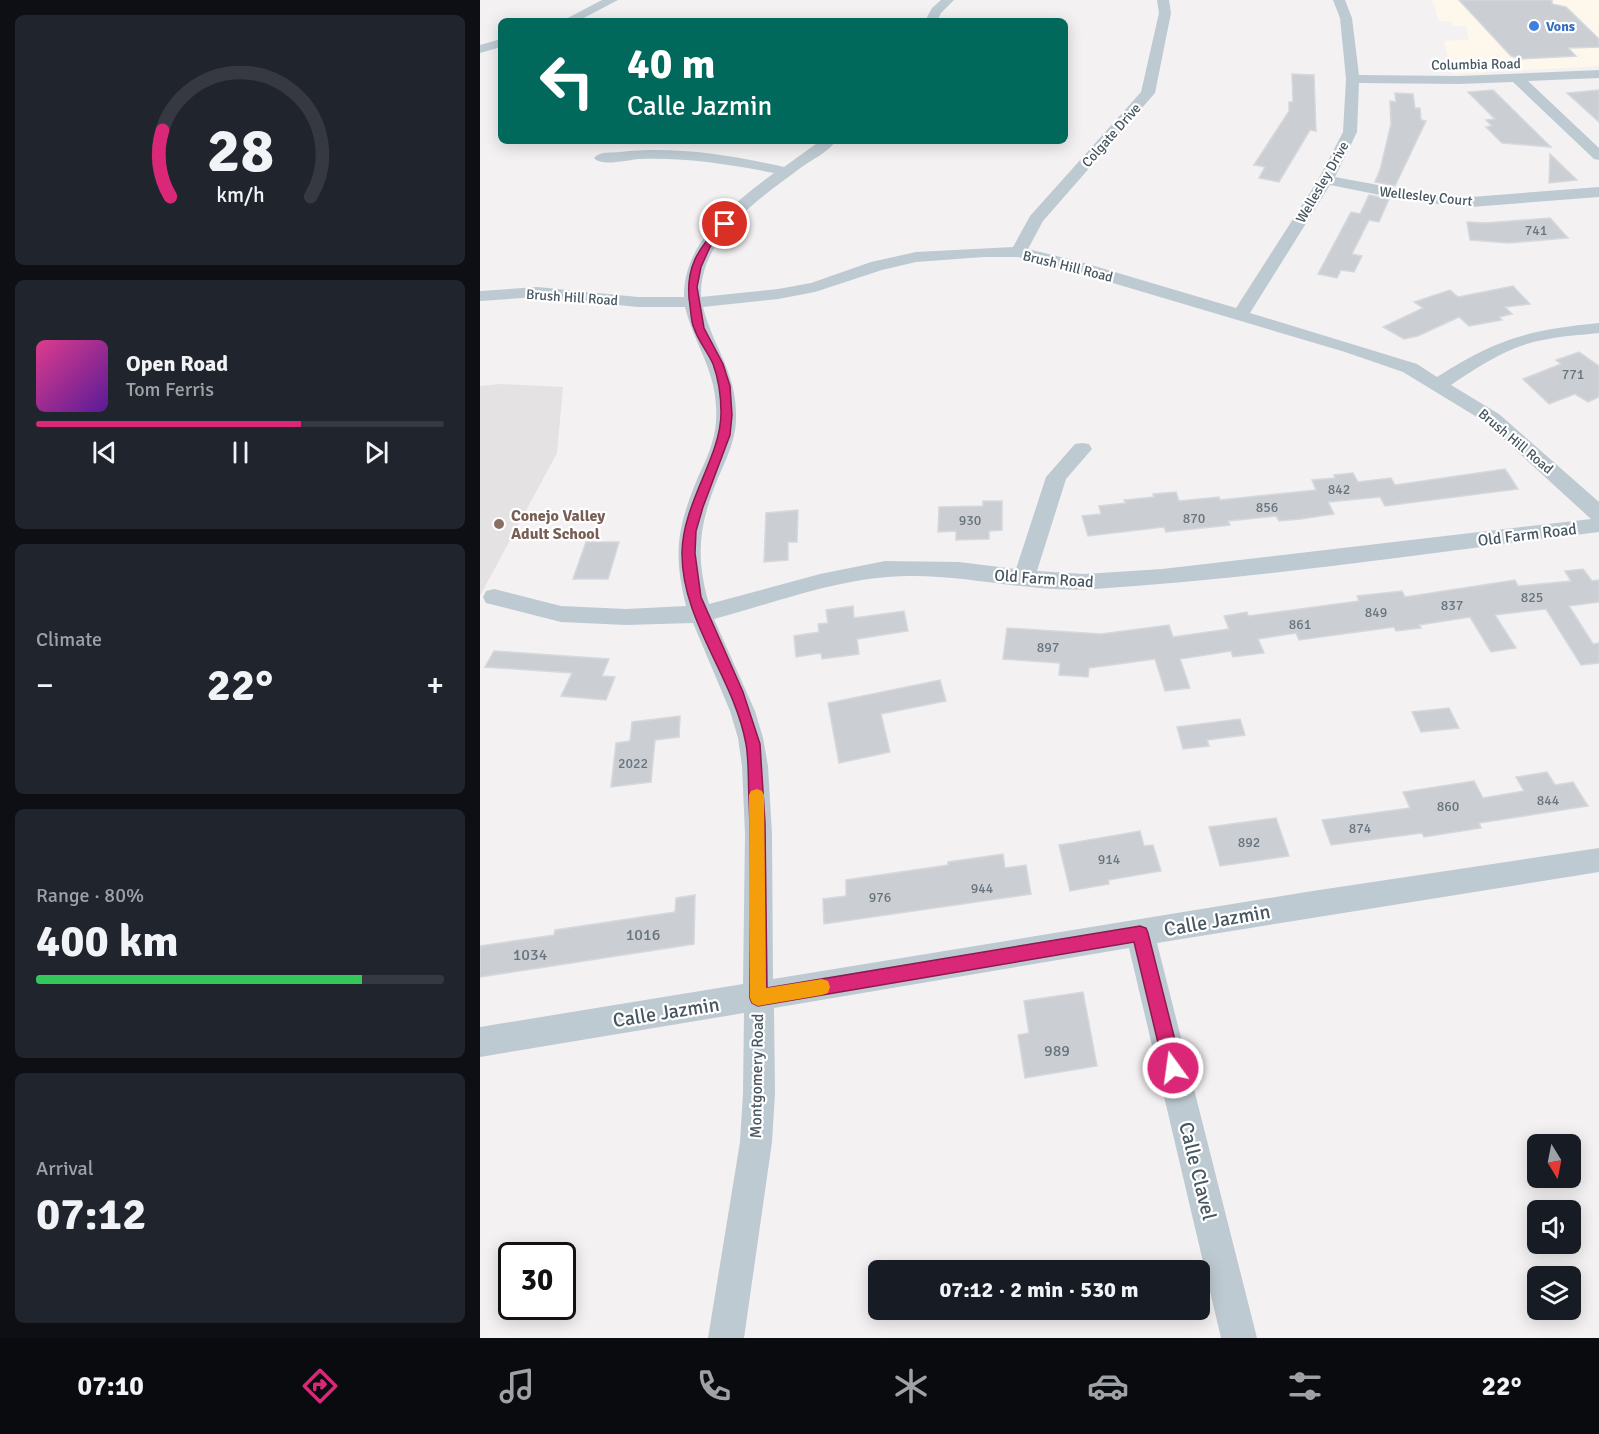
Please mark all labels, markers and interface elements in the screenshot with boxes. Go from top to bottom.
place label: Vons [1546,18,1575,35]
marker: Vons [1527,19,1541,33]
text: 40 m [627,39,716,90]
icon: left [528,42,606,120]
street label: Columbia Road [1431,55,1521,74]
text: Calle Jazmin [627,90,772,123]
street label: Colgate Drive [1078,100,1145,171]
text: 28 [206,112,274,189]
street label: Wellesley Drive [1292,139,1353,226]
text: km/h [216,182,264,208]
street label: Wellesley Court [1379,183,1473,210]
pin [699,198,750,249]
icon: arrive [708,207,741,240]
house number: 741 [1525,222,1547,239]
street label: Brush Hill Road [1021,247,1115,286]
street label: Brush Hill Road [525,286,619,309]
text: Open Road [126,350,228,377]
house number: 771 [1562,366,1584,383]
text: Tom Ferris [126,377,214,402]
street label: Brush Hill Road [1475,405,1556,478]
icon: previous [88,436,121,469]
icon: pause [224,436,257,469]
icon: next [360,436,393,469]
house number: 842 [1328,481,1350,498]
house number: 856 [1256,499,1278,516]
place label: Conejo Valley Adult School [511,506,605,544]
house number: 870 [1183,510,1205,527]
house number: 930 [959,512,981,529]
marker: Conejo Valley Adult School [492,517,506,531]
street label: Old Farm Road [1477,519,1578,551]
street label: Old Farm Road [994,566,1094,592]
house number: 825 [1521,589,1543,606]
house number: 837 [1441,597,1463,614]
house number: 849 [1365,604,1387,621]
house number: 861 [1289,616,1311,633]
text: Climate [36,627,102,652]
house number: 897 [1037,639,1059,656]
text: 22° [207,658,273,713]
text: − [36,665,54,706]
text: + [426,665,444,706]
house number: 2022 [618,755,648,772]
house number: 844 [1537,792,1560,809]
house number: 860 [1437,798,1459,815]
house number: 874 [1349,820,1372,837]
house number: 892 [1238,834,1260,851]
house number: 914 [1098,851,1121,868]
house number: 944 [971,880,994,897]
text: Range · 80% [36,883,144,908]
house number: 976 [869,889,891,906]
street label: Calle Jazmin [1162,899,1272,942]
text: 400 km [36,914,179,969]
house number: 1016 [626,925,660,945]
house number: 1034 [513,945,548,965]
street label: Calle Jazmin [611,992,721,1033]
street label: Montgomery Road [746,1014,768,1138]
position arrow [1141,1036,1205,1100]
house number: 989 [1044,1041,1070,1061]
street label: Calle Clavel [1173,1119,1222,1223]
north arrow [1527,1134,1581,1188]
map controls [1527,1134,1581,1320]
text: Arrival [36,1156,94,1181]
text: 07:12 [36,1187,146,1242]
button: sound [1527,1200,1581,1254]
speed limit sign: 30 [498,1242,576,1320]
button: layers [1527,1266,1581,1320]
text: 07:12 · 2 min · 530 m [939,1276,1139,1303]
icon: directions [299,1365,341,1407]
icon: music [496,1365,538,1407]
icon: phone [693,1365,735,1407]
icon: climate [890,1365,932,1407]
icon: car [1087,1365,1129,1407]
icon: filters [1284,1365,1326,1407]
text: 07:10 [78,1370,144,1403]
text: 22° [1481,1370,1521,1403]

